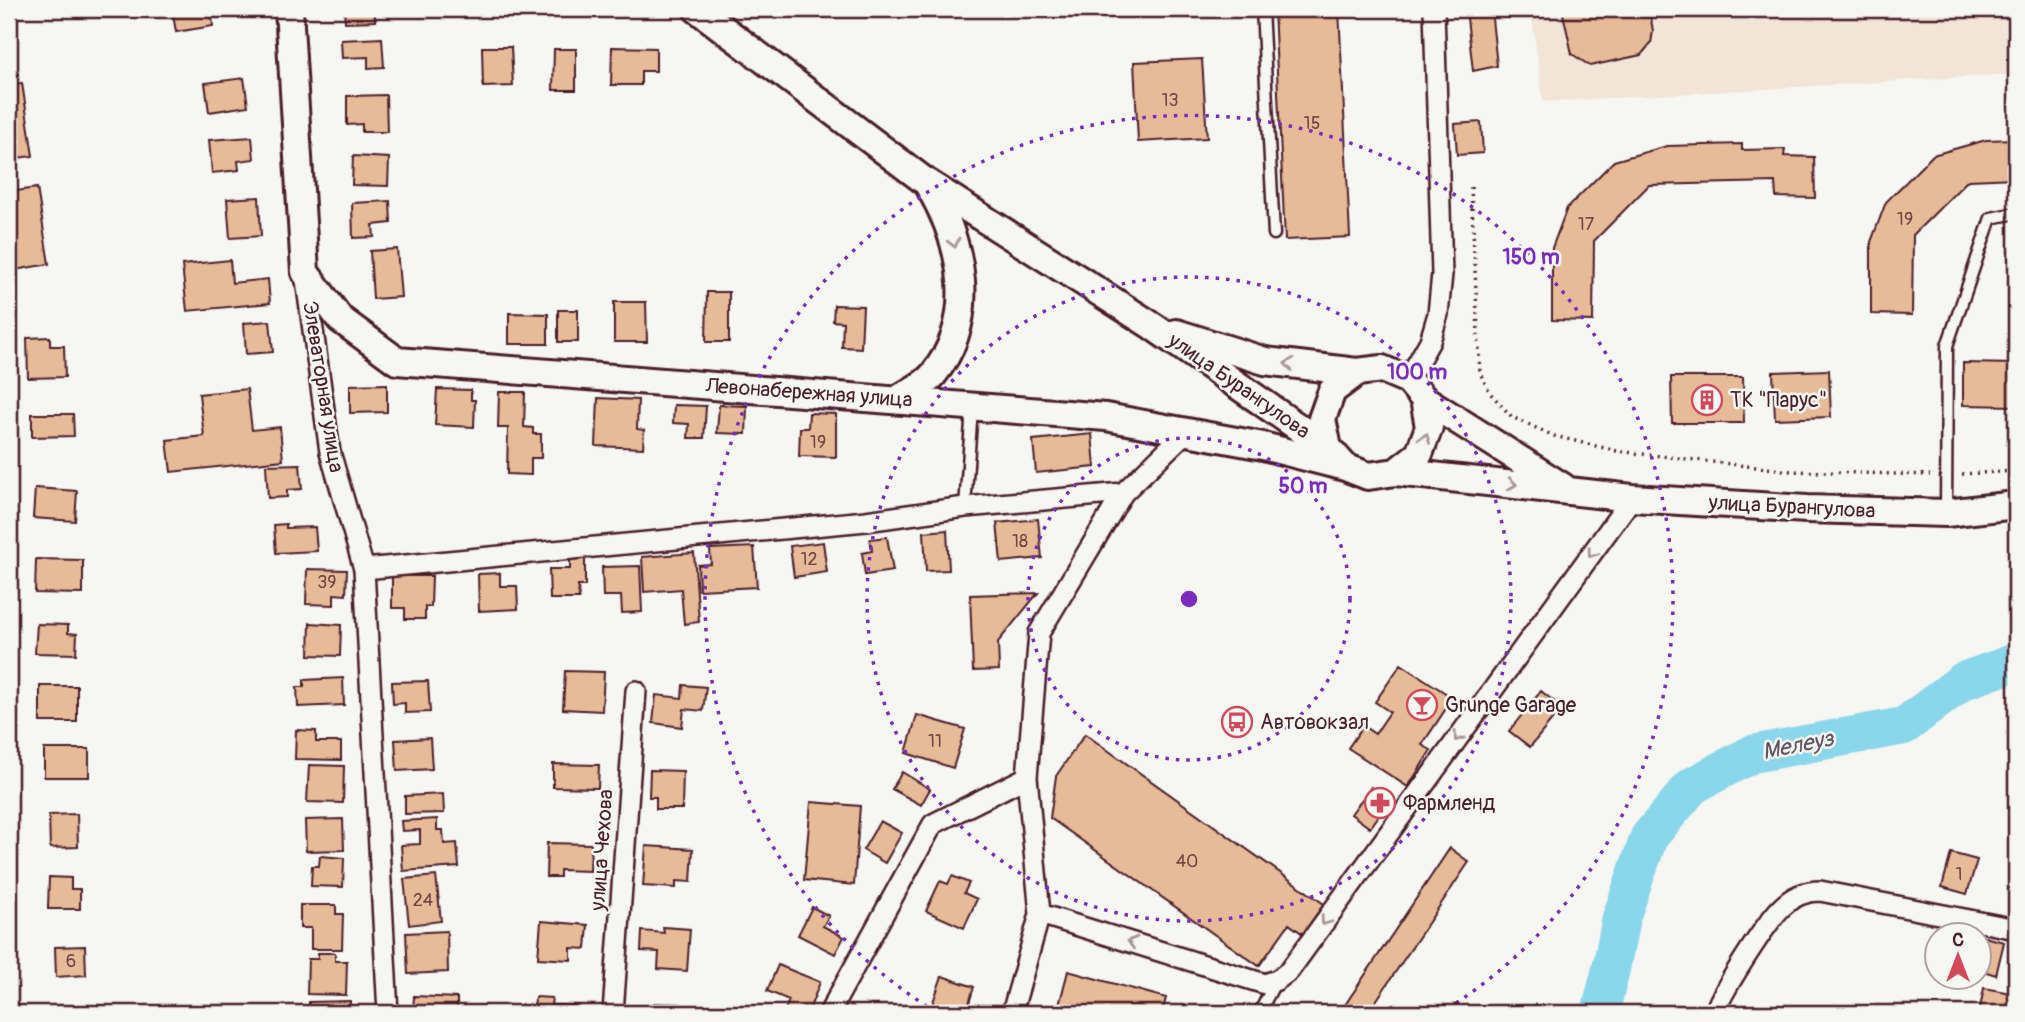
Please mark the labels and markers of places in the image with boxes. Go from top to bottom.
building icon: ТК "Парус" [1690,383,1724,417]
place label: ТК "Парус" [1730,387,1827,414]
centre of rings [1177,587,1201,611]
bar icon: Grunge Garage [1405,688,1439,722]
place label: Grunge Garage [1445,692,1577,719]
bus stop icon: Автовокзал [1220,705,1254,739]
place label: Автовокзал [1260,709,1369,736]
pharmacy icon: Фармленд [1363,786,1397,820]
place label: Фармленд [1403,790,1495,817]

